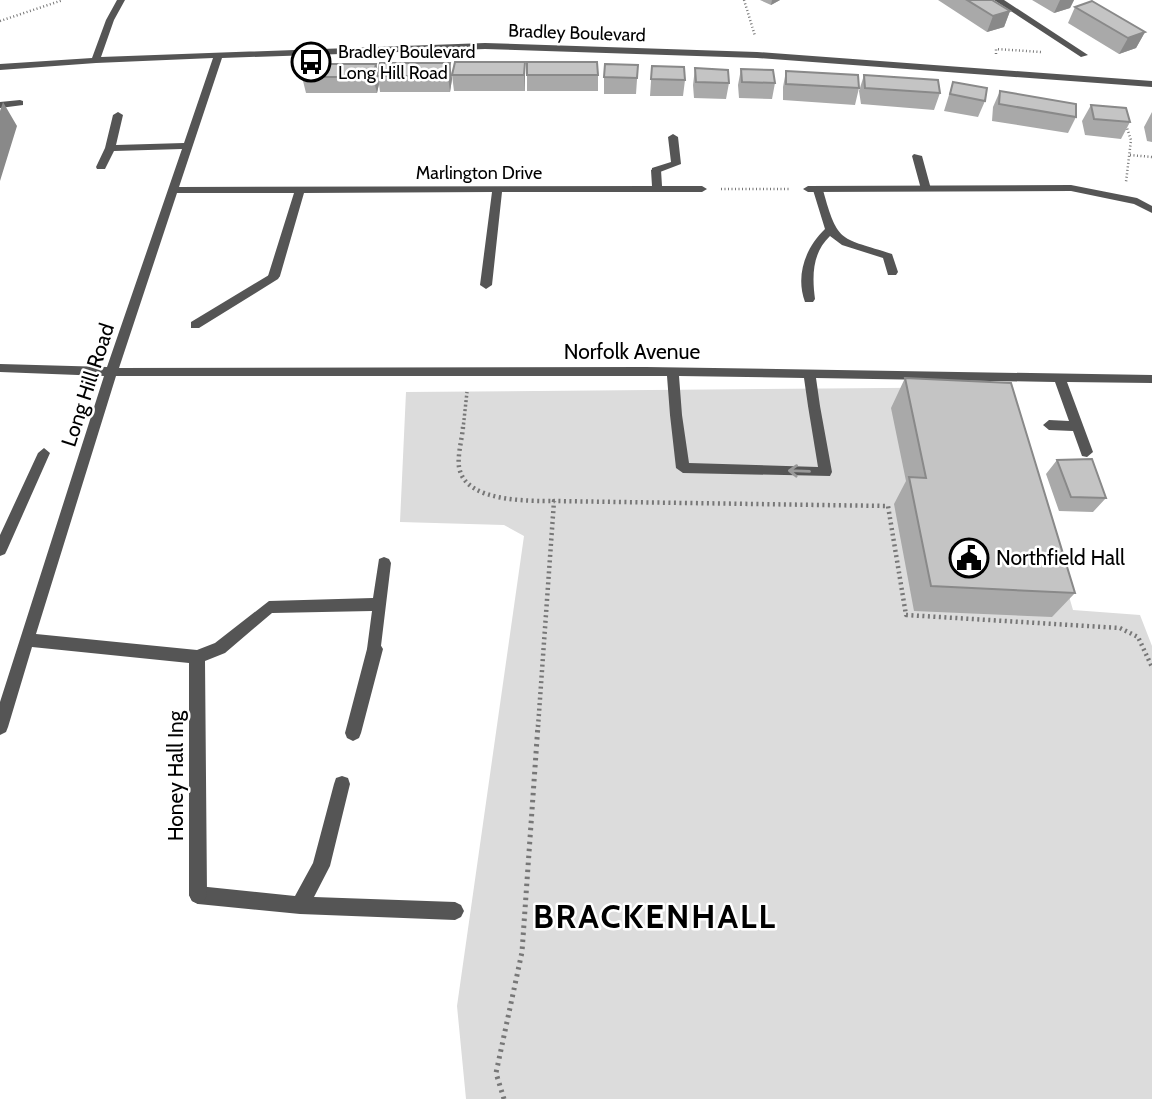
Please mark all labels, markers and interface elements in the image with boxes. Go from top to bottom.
street label: Bradley Boulevard [508,20,646,46]
bus stop icon: Bradley Boulevard Long Hill Road [290,41,332,83]
place label: Bradley Boulevard Long Hill Road [338,41,475,84]
street label: Marlington Drive [416,162,542,184]
street label: Long Hill Road [56,320,119,450]
street label: Norfolk Avenue [564,339,701,364]
one-way arrow [788,465,811,478]
public building icon: Northfield Hall [948,537,990,579]
place label: Northfield Hall [996,545,1125,570]
street label: Honey Hall Ing [163,710,188,841]
district label: BRACKENHALL [533,896,777,936]

